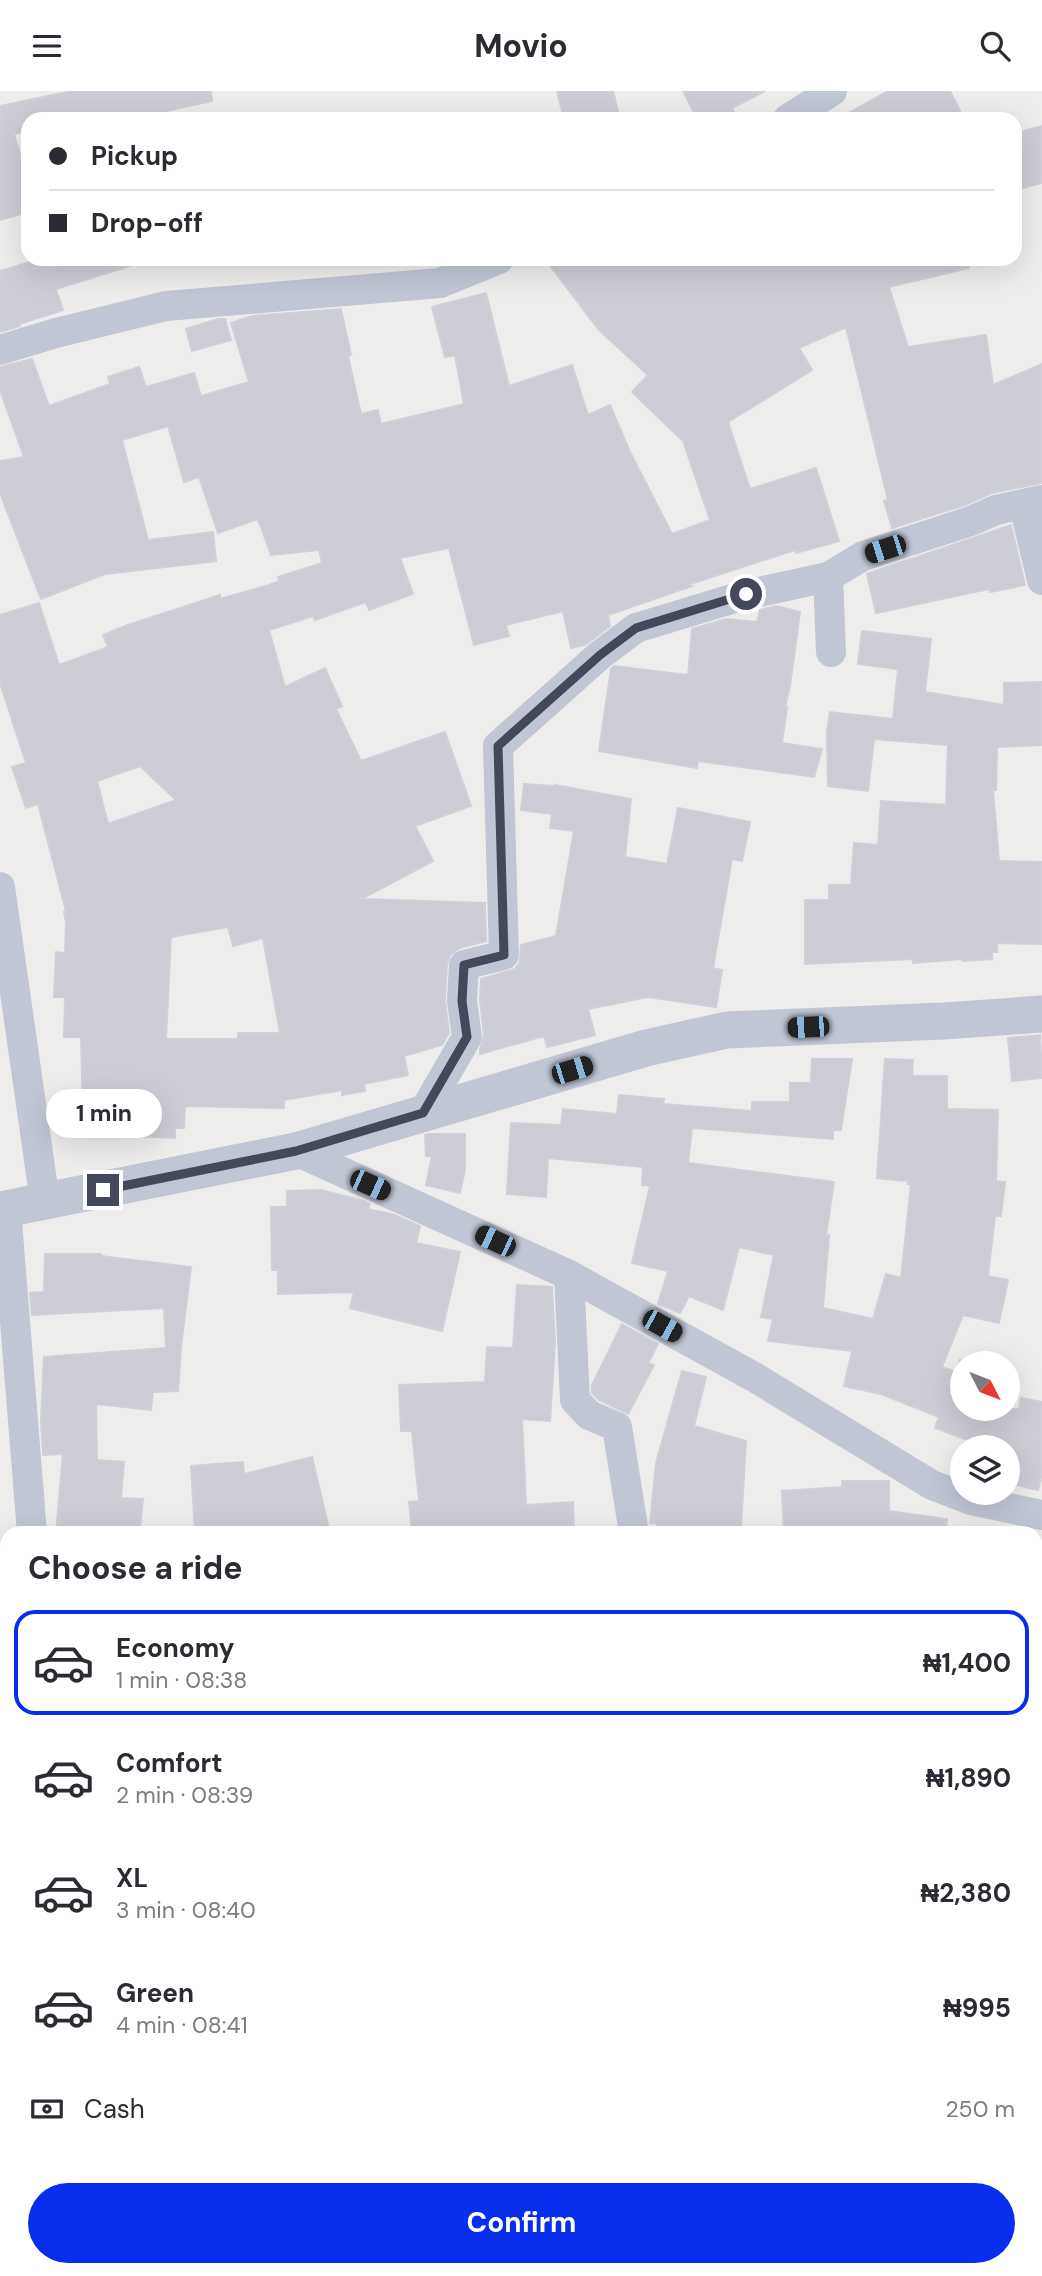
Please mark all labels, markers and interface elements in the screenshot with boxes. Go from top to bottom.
text: Movio [474,25,568,67]
icon: menu [28,27,66,65]
icon: search [976,27,1014,65]
text: Pickup [91,139,178,173]
text: Drop-off [91,206,203,240]
car [862,533,909,565]
route start [730,578,762,610]
car [787,1016,830,1038]
car [549,1054,596,1086]
callout: 1 min [45,1089,161,1137]
text: 1 min [76,1098,132,1128]
car [347,1167,394,1203]
route end [87,1174,119,1206]
car [472,1223,519,1259]
car [639,1307,686,1345]
north arrow [950,1351,1020,1421]
map controls [950,1351,1020,1505]
button: layers [950,1435,1020,1505]
text: Choose a ride [28,1547,243,1589]
icon: car [32,1631,95,1694]
text: Economy [116,1631,234,1665]
text: ₦1,400 [923,1646,1011,1680]
text: 1 min · 08:38 [116,1665,247,1695]
icon: car [32,1746,95,1809]
text: Comfort [116,1746,222,1780]
text: ₦1,890 [926,1761,1011,1795]
text: 2 min · 08:39 [116,1780,253,1810]
icon: car [32,1861,95,1924]
text: XL [116,1861,148,1895]
text: ₦2,380 [920,1876,1011,1910]
text: 3 min · 08:40 [116,1895,256,1925]
icon: car [32,1976,95,2039]
text: Green [116,1976,194,2010]
text: ₦995 [943,1991,1011,2025]
text: 4 min · 08:41 [116,2010,248,2040]
icon: cash [28,2090,66,2128]
text: Cash [84,2092,145,2126]
text: 250 m [945,2094,1015,2124]
button: Confirm [28,2183,1015,2263]

